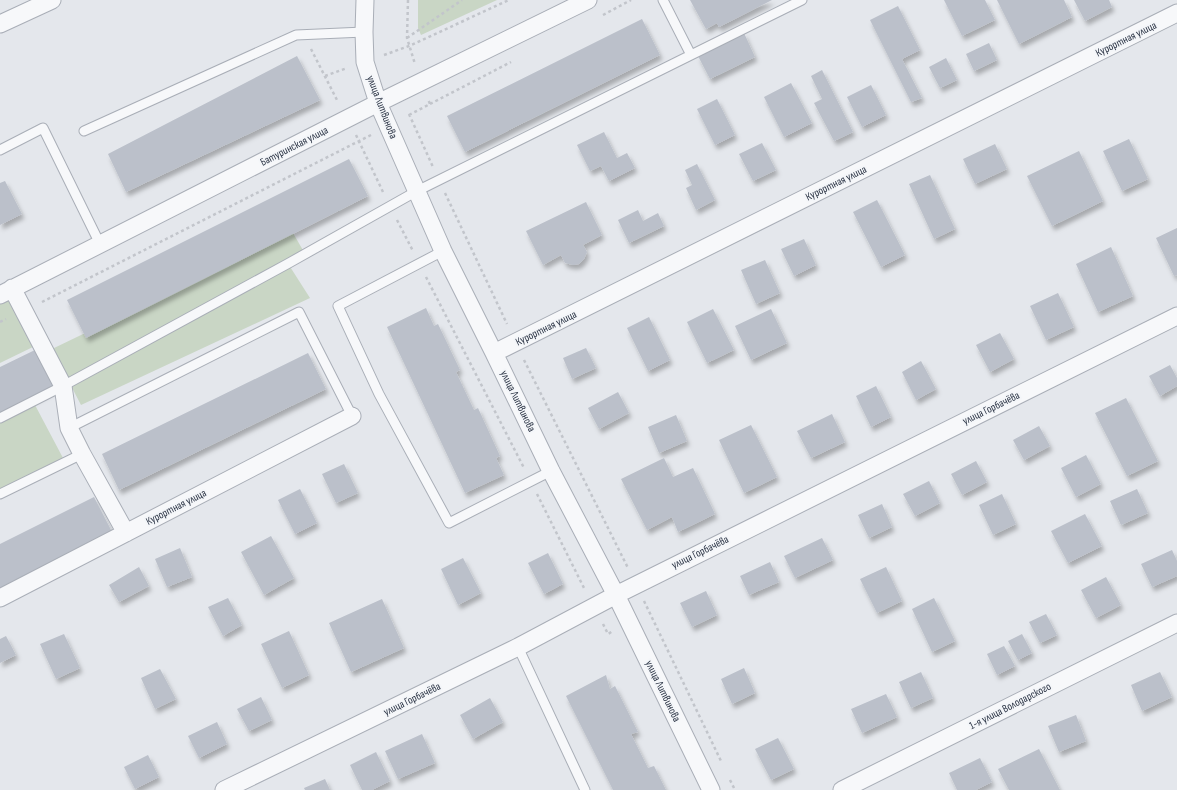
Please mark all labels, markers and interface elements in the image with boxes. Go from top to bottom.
street label: Курортная улица [1093,19,1159,59]
street label: улица Литвинова [364,74,400,140]
street label: Батуринская улица [258,123,330,169]
street label: Курортная улица [803,163,869,203]
street label: Курортная улица [513,308,579,348]
street label: улица Литвинова [498,368,538,434]
street label: улица Горбачёва [960,389,1022,427]
street label: Курортная улица [144,486,208,528]
street label: улица Горбачёва [669,533,731,571]
street label: улица Литвинова [643,658,683,724]
street label: улица Горбачёва [381,680,443,718]
street label: 1-я улица Володарского [967,680,1053,732]

